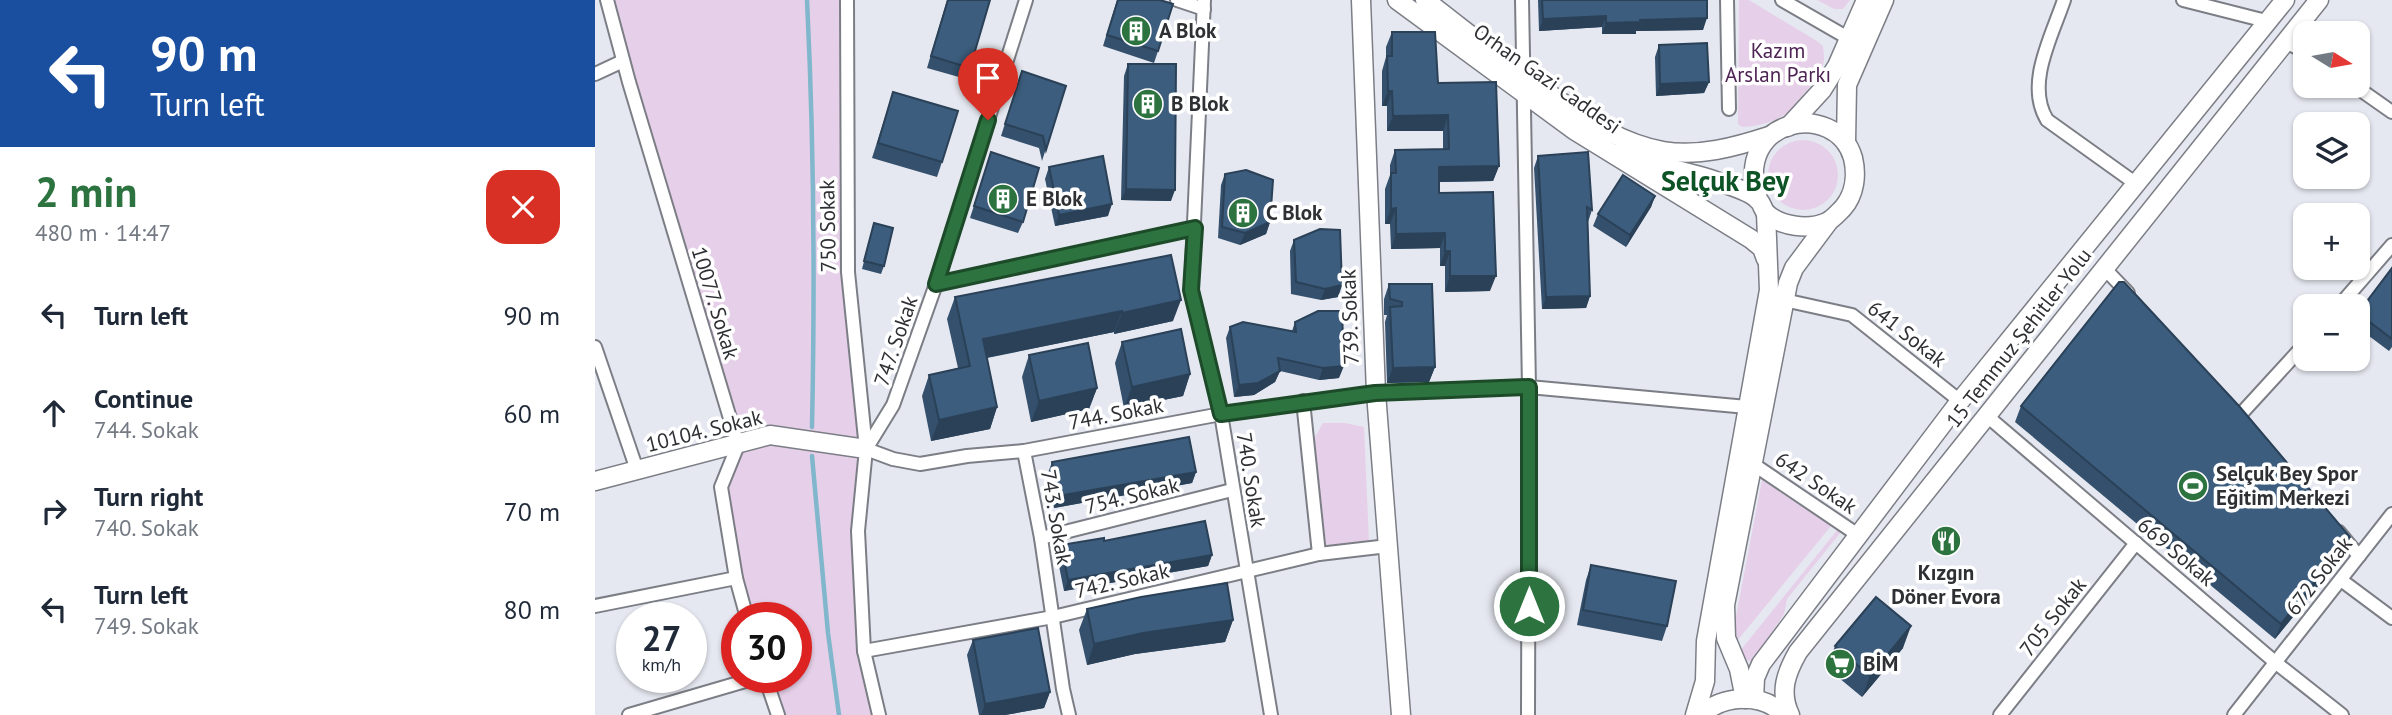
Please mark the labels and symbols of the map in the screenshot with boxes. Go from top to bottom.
building icon: A Blok [1119,14,1153,48]
place label: A Blok [1159,17,1217,44]
street label: Orhan Gazi Caddesi [1468,18,1626,140]
north arrow [2293,21,2369,98]
park label: Kazım Arslan Parkı [1725,37,1831,88]
pin [958,48,1018,120]
building icon: B Blok [1131,87,1165,121]
place label: B Blok [1171,90,1230,117]
district label: Selçuk Bey [1661,162,1790,199]
street label: 750 Sokak [813,179,842,273]
building icon: E Blok [986,182,1020,216]
place label: E Blok [1026,185,1083,212]
building icon: C Blok [1226,196,1260,230]
place label: C Blok [1266,199,1323,226]
street label: 15 Temmuz Şehitler Yolu [1940,242,2097,433]
street label: 10077. Sokak [686,243,745,362]
street label: 739. Sokak [1334,269,1365,365]
street label: 747. Sokak [868,292,924,389]
street label: 641 Sokak [1862,294,1952,373]
street label: 744. Sokak [1066,391,1165,436]
street label: 10104. Sokak [643,403,765,458]
street label: 740. Sokak [1231,431,1272,529]
street label: 642 Sokak [1770,445,1862,520]
place label: Selçuk Bey Spor Eğitim Merkezi [2216,460,2358,511]
street label: 743. Sokak [1035,467,1078,566]
sports icon: Selçuk Bey Spor Eğitim Merkezi [2176,469,2210,503]
street label: 754. Sokak [1082,471,1182,520]
street label: 669 Sokak [2132,511,2221,592]
restaurant icon: Kızgın Döner Evora [1929,524,1963,558]
street label: 672 Sokak [2279,531,2358,621]
street label: 742. Sokak [1072,557,1172,604]
place label: Kızgın Döner Evora [1891,559,2001,610]
position arrow [1492,569,1566,643]
street label: 705 Sokak [2013,572,2092,662]
speed limit sign: 30 [721,602,812,693]
supermarket icon: BİM [1823,647,1857,681]
place label: BİM [1863,650,1898,677]

